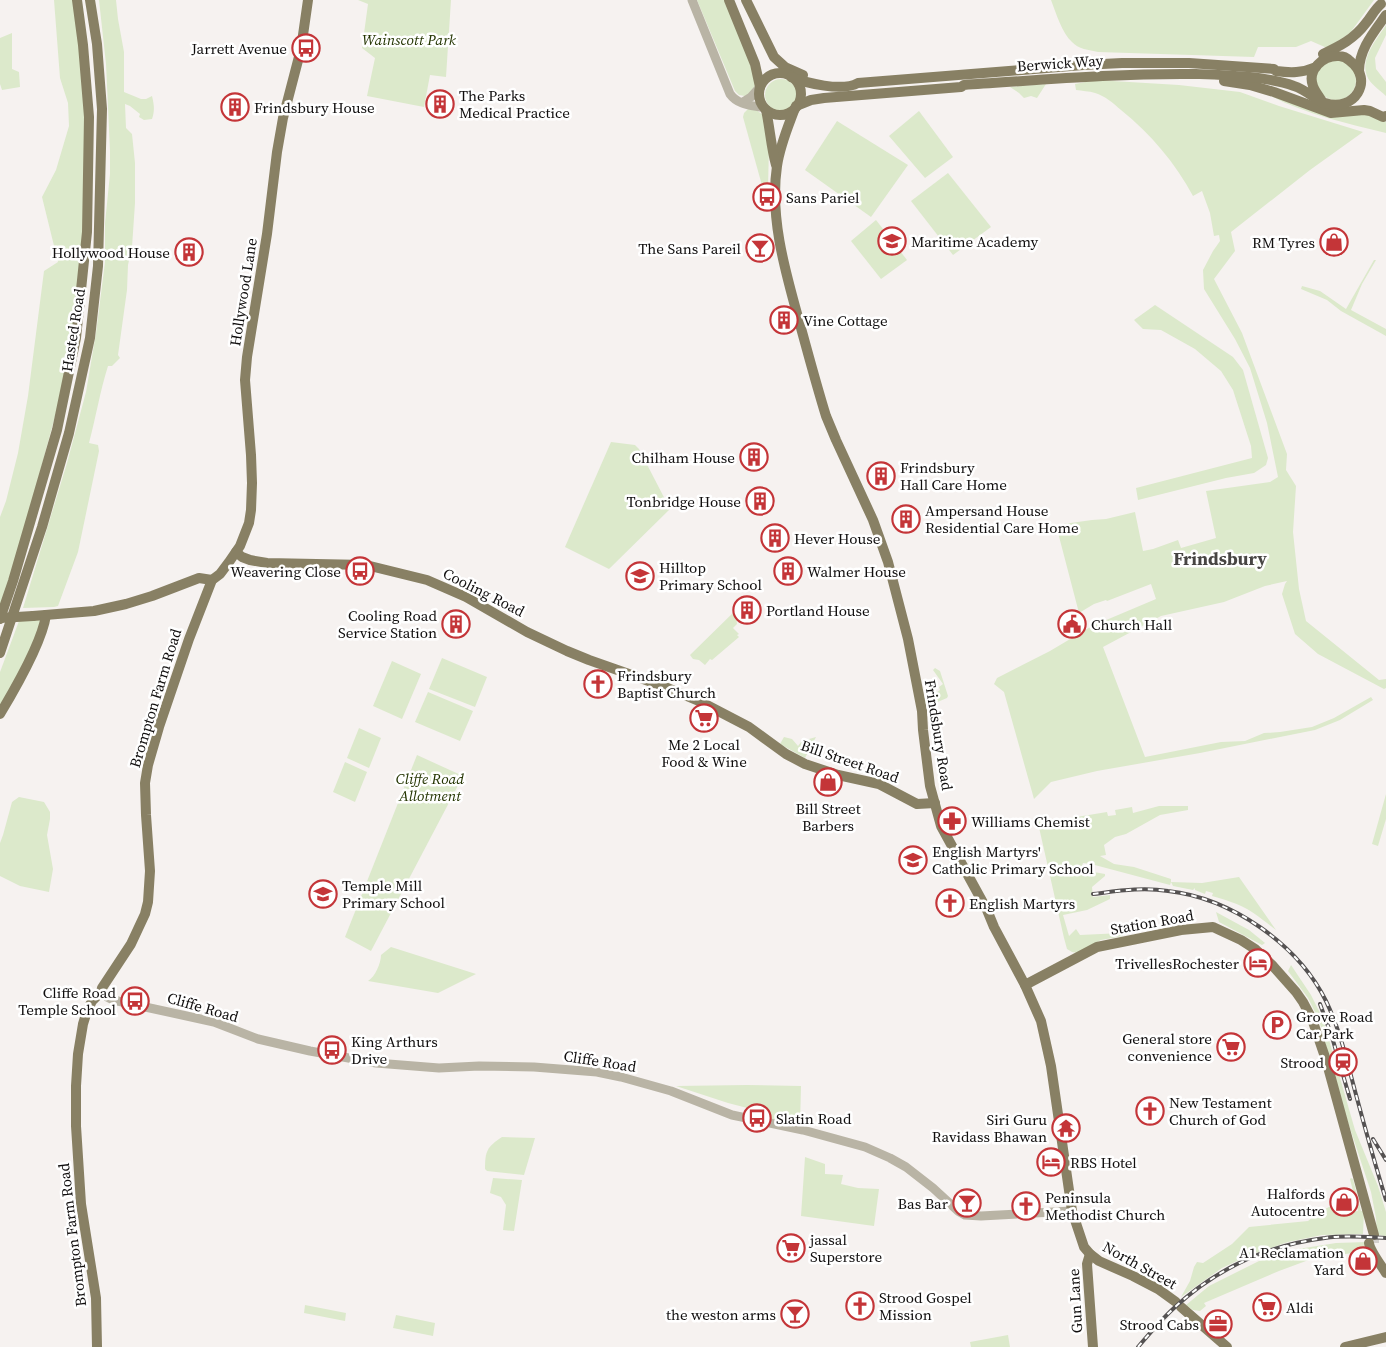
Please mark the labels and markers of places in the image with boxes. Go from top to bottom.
bus stop icon: Jarrett Avenue [291,33,321,63]
place label: Jarrett Avenue [190,38,287,59]
place label: The Parks Medical Practice [459,85,570,123]
building icon: The Parks Medical Practice [425,89,455,119]
building icon: Frindsbury House [220,92,250,122]
place label: Frindsbury House [254,97,375,118]
bus stop icon: Sans Pariel [752,182,782,212]
place label: Sans Pariel [786,187,860,208]
school or university icon: Maritime Academy [877,226,907,256]
shop icon: RM Tyres [1319,227,1349,257]
place label: Maritime Academy [911,231,1038,252]
place label: RM Tyres [1252,232,1315,253]
bar icon: The Sans Pareil [745,233,775,263]
building icon: Hollywood House [174,237,204,267]
place label: The Sans Pareil [638,238,742,259]
place label: Hollywood House [52,242,170,263]
building icon: Vine Cottage [769,305,799,335]
place label: Vine Cottage [803,310,888,331]
building icon: Chilham House [739,442,769,472]
place label: Chilham House [631,447,735,468]
place label: Frindsbury Hall Care Home [900,457,1007,495]
building icon: Frindsbury Hall Care Home [866,461,896,491]
building icon: Tonbridge House [745,486,775,516]
place label: Tonbridge House [627,491,741,512]
place label: Ampersand House Residential Care Home [925,500,1079,538]
building icon: Ampersand House Residential Care Home [891,504,921,534]
building icon: Hever House [760,523,790,553]
place label: Hever House [794,528,881,549]
bus stop icon: Weavering Close [345,556,375,586]
building icon: Walmer House [773,556,803,586]
place label: Hilltop Primary School [659,557,762,595]
place label: Weavering Close [230,561,341,582]
school or university icon: Hilltop Primary School [625,561,655,591]
place label: Walmer House [807,561,906,582]
building icon: Portland House [732,595,762,625]
place label: Portland House [766,600,870,621]
place label: Cooling Road Service Station [338,605,437,643]
building icon: Cooling Road Service Station [441,609,471,639]
public building icon: Church Hall [1057,609,1087,639]
place label: Church Hall [1091,614,1173,635]
place label: Frindsbury Baptist Church [617,665,716,703]
church icon: Frindsbury Baptist Church [583,669,613,699]
supermarket icon: Me 2 Local Food & Wine [689,703,719,733]
place label: Me 2 Local Food & Wine [661,734,747,772]
shop icon: Bill Street Barbers [813,767,843,797]
place label: Bill Street Barbers [795,798,861,836]
pharmacy icon: Williams Chemist [937,806,967,836]
place label: Williams Chemist [971,811,1090,832]
place label: English Martyrs' Catholic Primary School [932,841,1094,879]
school or university icon: English Martyrs' Catholic Primary School [898,845,928,875]
place label: Temple Mill Primary School [342,875,445,913]
school or university icon: Temple Mill Primary School [308,879,338,909]
church icon: English Martyrs [935,888,965,918]
place label: English Martyrs [969,893,1075,914]
hotel icon: TrivellesRochester [1243,948,1273,978]
place label: TrivellesRochester [1115,953,1240,974]
place label: Cliffe Road Temple School [18,982,117,1020]
bus stop icon: Cliffe Road Temple School [120,986,150,1016]
place label: Grove Road Car Park [1296,1006,1374,1044]
parking icon: Grove Road Car Park [1262,1010,1292,1040]
place label: General store convenience [1122,1028,1212,1066]
place label: King Arthurs Drive [351,1031,438,1069]
supermarket icon: General store convenience [1216,1032,1246,1062]
bus stop icon: King Arthurs Drive [317,1035,347,1065]
station icon: Strood [1328,1047,1358,1077]
place label: Strood [1280,1052,1324,1073]
place label: New Testament Church of God [1169,1092,1272,1130]
church icon: New Testament Church of God [1135,1096,1165,1126]
bus stop icon: Slatin Road [742,1103,772,1133]
place label: Slatin Road [776,1108,852,1129]
place label: Siri Guru Ravidass Bhawan [932,1109,1047,1147]
temple icon: Siri Guru Ravidass Bhawan [1051,1113,1081,1143]
hotel icon: RBS Hotel [1036,1147,1066,1177]
place label: RBS Hotel [1070,1152,1137,1173]
place label: Halfords Autocentre [1251,1183,1325,1221]
place label: Peninsula Methodist Church [1045,1187,1165,1225]
shop icon: Halfords Autocentre [1329,1187,1359,1217]
bar icon: Bas Bar [952,1188,982,1218]
church icon: Peninsula Methodist Church [1011,1191,1041,1221]
place label: Bas Bar [898,1193,949,1214]
place label: jassal Superstore [808,1229,883,1267]
supermarket icon: jassal Superstore [776,1233,806,1263]
place label: A1 Reclamation Yard [1239,1242,1344,1280]
shop icon: A1 Reclamation Yard [1348,1246,1378,1276]
place label: Strood Gospel Mission [879,1287,972,1325]
church icon: Strood Gospel Mission [845,1291,875,1321]
supermarket icon: Aldi [1252,1292,1282,1322]
place label: Aldi [1286,1297,1313,1318]
bar icon: the weston arms [780,1299,810,1329]
place label: the weston arms [666,1304,776,1325]
office icon: Strood Cabs [1203,1309,1233,1339]
place label: Strood Cabs [1120,1314,1199,1335]

